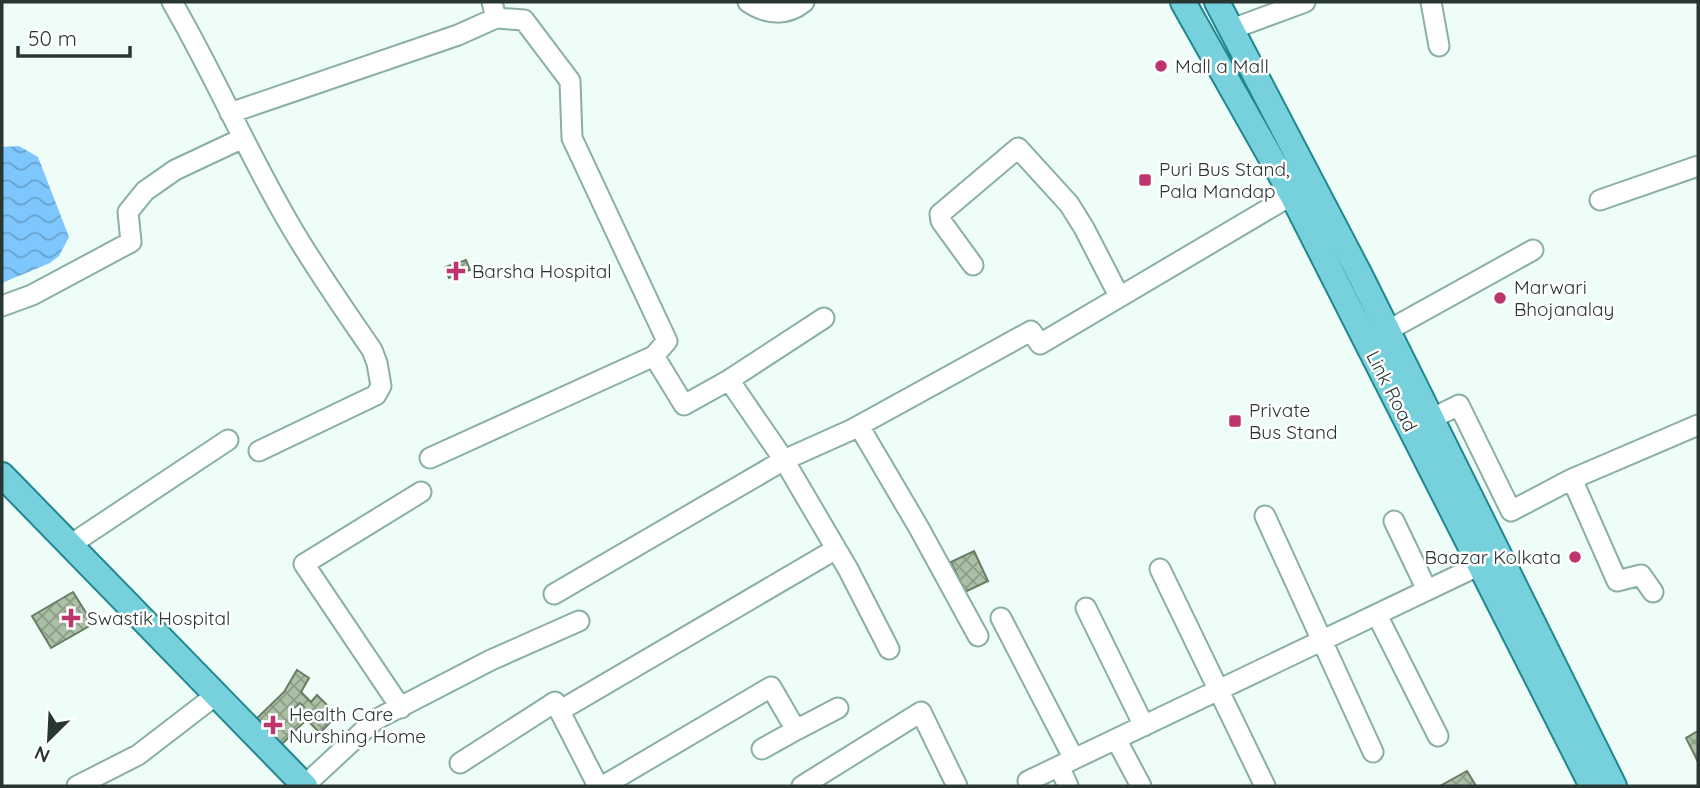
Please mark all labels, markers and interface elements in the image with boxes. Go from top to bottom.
scale bar [18,14,130,58]
text: 50 m [28,25,77,51]
place label: Mall a Mall [1175,54,1269,78]
marker: Mall a Mall [1153,58,1169,74]
place label: Puri Bus Stand, Pala Mandap [1159,157,1290,203]
marker: Puri Bus Stand, Pala Mandap [1137,172,1153,188]
place label: Barsha Hospital [472,259,612,283]
marker: Barsha Hospital [446,261,466,281]
place label: Marwari Bhojanalay [1514,275,1614,321]
marker: Marwari Bhojanalay [1492,290,1508,306]
street label: Link Road [1361,347,1423,435]
place label: Private Bus Stand [1249,398,1337,444]
marker: Private Bus Stand [1227,413,1243,429]
place label: Baazar Kolkata [1424,545,1561,569]
marker: Baazar Kolkata [1567,549,1583,565]
place label: Swastik Hospital [87,606,230,630]
marker: Swastik Hospital [61,608,81,628]
place label: Health Care Nurshing Home [289,702,426,748]
north arrow [14,704,84,774]
marker: Health Care Nurshing Home [263,715,283,735]
text: N [31,741,53,768]

